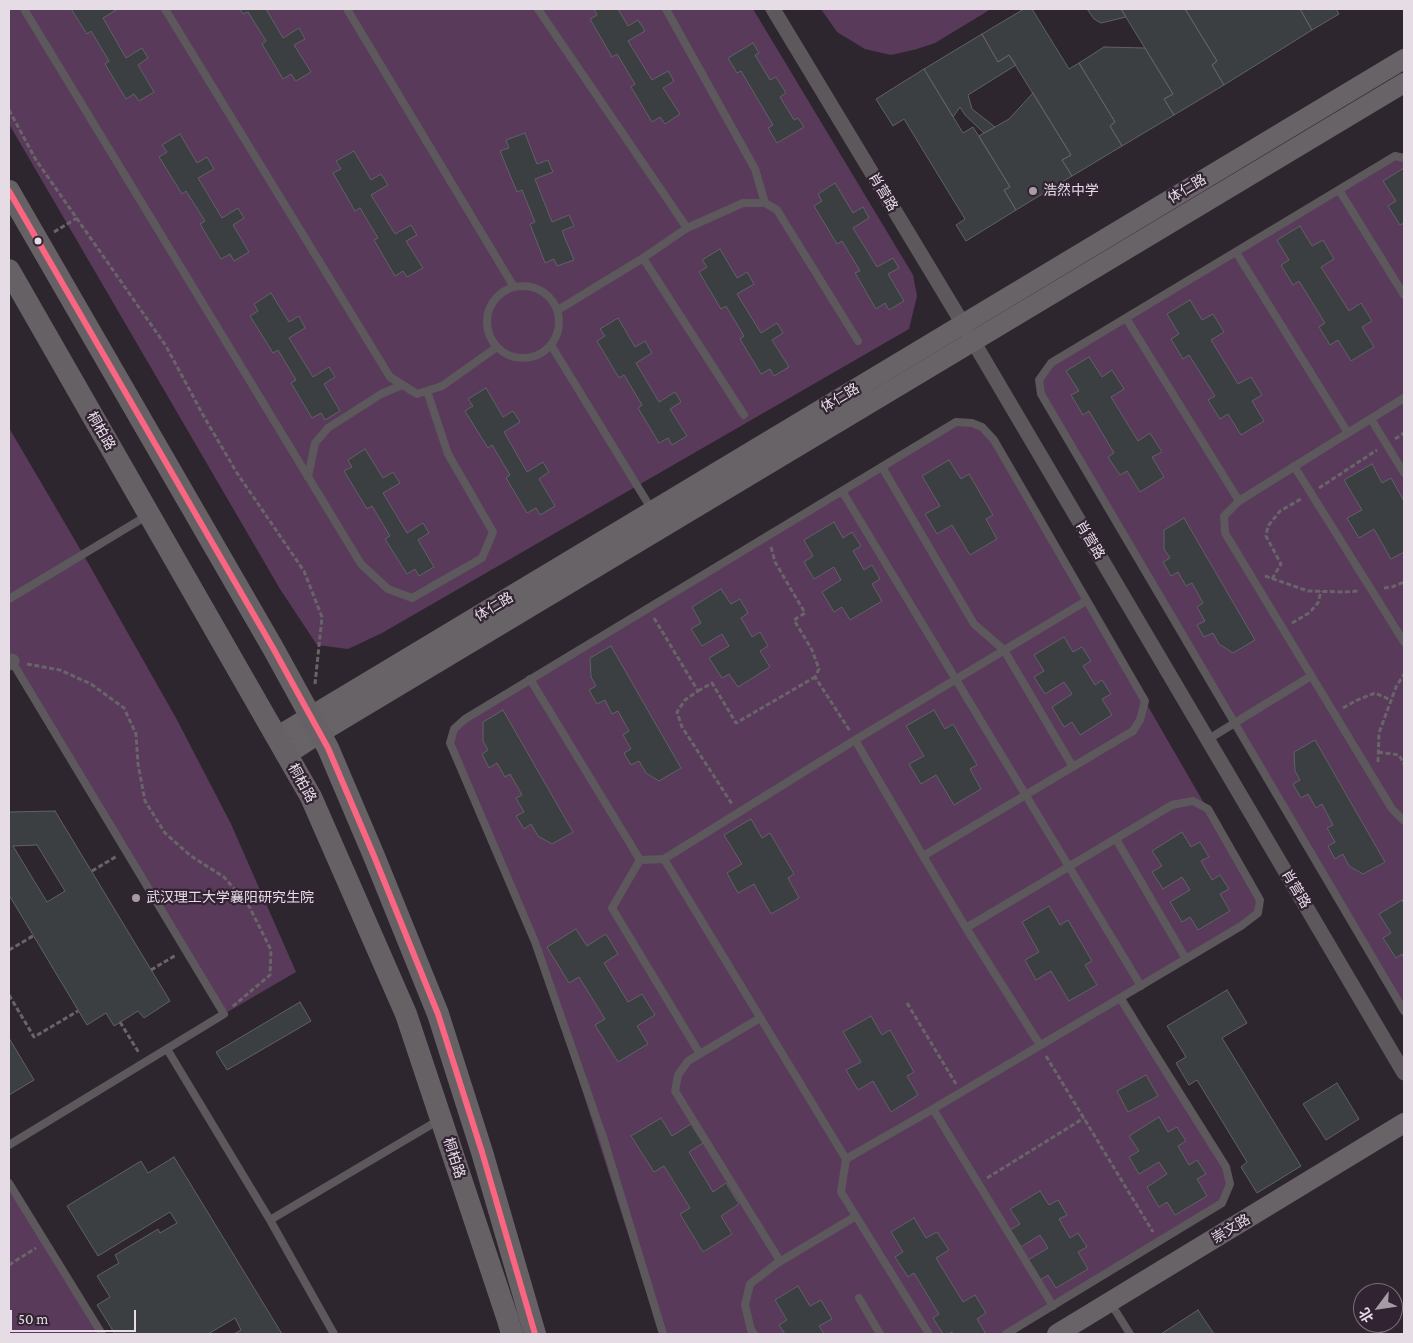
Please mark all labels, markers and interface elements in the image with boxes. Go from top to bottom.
street label: 肖营路 [865,170,901,214]
street label: 体仁路 [1165,171,1209,207]
place label: 浩然中学 [1043,183,1099,199]
marker: 浩然中学 [1027,185,1039,197]
unlabelled marker [33,236,43,246]
street label: 体仁路 [818,380,862,416]
street label: 桐柏路 [83,409,119,453]
street label: 肖营路 [1072,518,1108,562]
street label: 体仁路 [472,589,516,625]
street label: 桐柏路 [284,761,320,805]
street label: 肖营路 [1278,867,1314,911]
place label: 武汉理工大学襄阳研究生院 [146,890,314,906]
marker: 武汉理工大学襄阳研究生院 [130,892,142,904]
street label: 桐柏路 [440,1135,468,1181]
street label: 崇文路 [1209,1211,1253,1247]
north arrow [1353,1283,1403,1333]
scale bar [12,1300,139,1332]
text: 北 [1356,1305,1376,1325]
text: 50 m [18,1311,48,1327]

